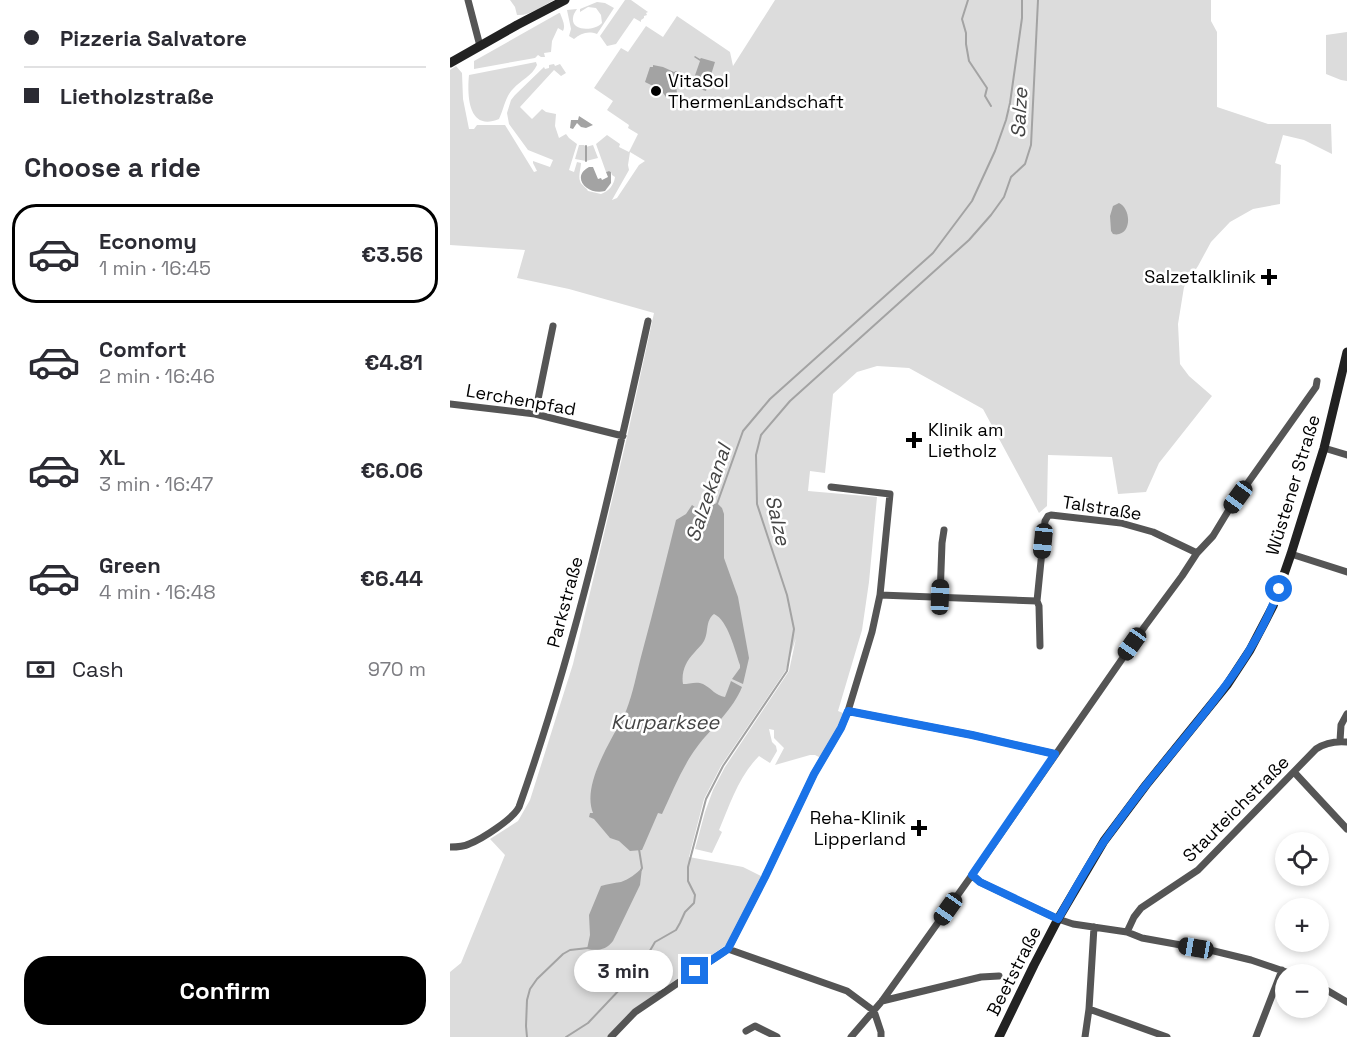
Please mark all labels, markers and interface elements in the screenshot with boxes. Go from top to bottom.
text: Pizzeria Salvatore [60,24,247,52]
place label: VitaSol ThermenLandschaft [668,69,844,113]
text: Lietholzstraße [60,82,214,110]
marker: VitaSol ThermenLandschaft [649,84,663,98]
water label: Salze [1005,86,1033,139]
text: Choose a ride [24,150,201,185]
icon: car [27,227,81,281]
text: Economy [99,227,197,255]
text: €3.56 [361,240,423,268]
text: 1 min · 16:45 [99,255,211,281]
place label: Salzetalklinik [1144,265,1256,288]
marker: Salzetalklinik [1260,268,1278,286]
icon: car [27,335,81,389]
text: Comfort [99,335,187,363]
text: €4.81 [364,348,423,376]
text: 2 min · 16:46 [99,363,215,389]
street label: Lerchenpfad [464,379,578,420]
street label: Wüstener Straße [1260,412,1325,558]
place label: Klinik am Lietholz [928,418,1003,462]
marker: Klinik am Lietholz [905,431,923,449]
water label: Salzekanal [679,439,737,545]
icon: car [27,443,81,497]
text: XL [99,443,125,471]
text: €6.06 [360,456,423,484]
text: 3 min · 16:47 [99,471,213,497]
car [1220,477,1256,517]
street label: Talstraße [1061,490,1143,525]
water label: Salze [760,492,797,549]
car [1032,522,1054,560]
icon: car [27,551,81,605]
text: Green [99,551,161,579]
street label: Parkstraße [541,554,588,650]
text: €6.44 [360,564,423,592]
route start [1265,575,1292,602]
text: 4 min · 16:48 [99,579,216,605]
car [930,579,950,615]
car [1114,624,1150,664]
icon: cash [24,653,57,686]
text: Cash [72,655,124,683]
text: 970 m [368,656,426,682]
water label: Kurparksee [611,709,720,735]
street label: Stauteichstraße [1177,750,1294,867]
place label: Reha-Klinik Lipperland [810,806,906,850]
marker: Reha-Klinik Lipperland [910,819,928,837]
map controls [1275,832,1329,1018]
button: locate [1275,832,1329,886]
car [930,889,966,929]
button: + [1275,898,1329,952]
street label: Beetstraße [981,922,1046,1019]
car [1177,936,1215,960]
callout: 3 min [575,950,674,992]
button: Confirm [24,956,426,1025]
route end [681,957,708,984]
text: 3 min [598,958,649,984]
button: − [1275,964,1329,1018]

